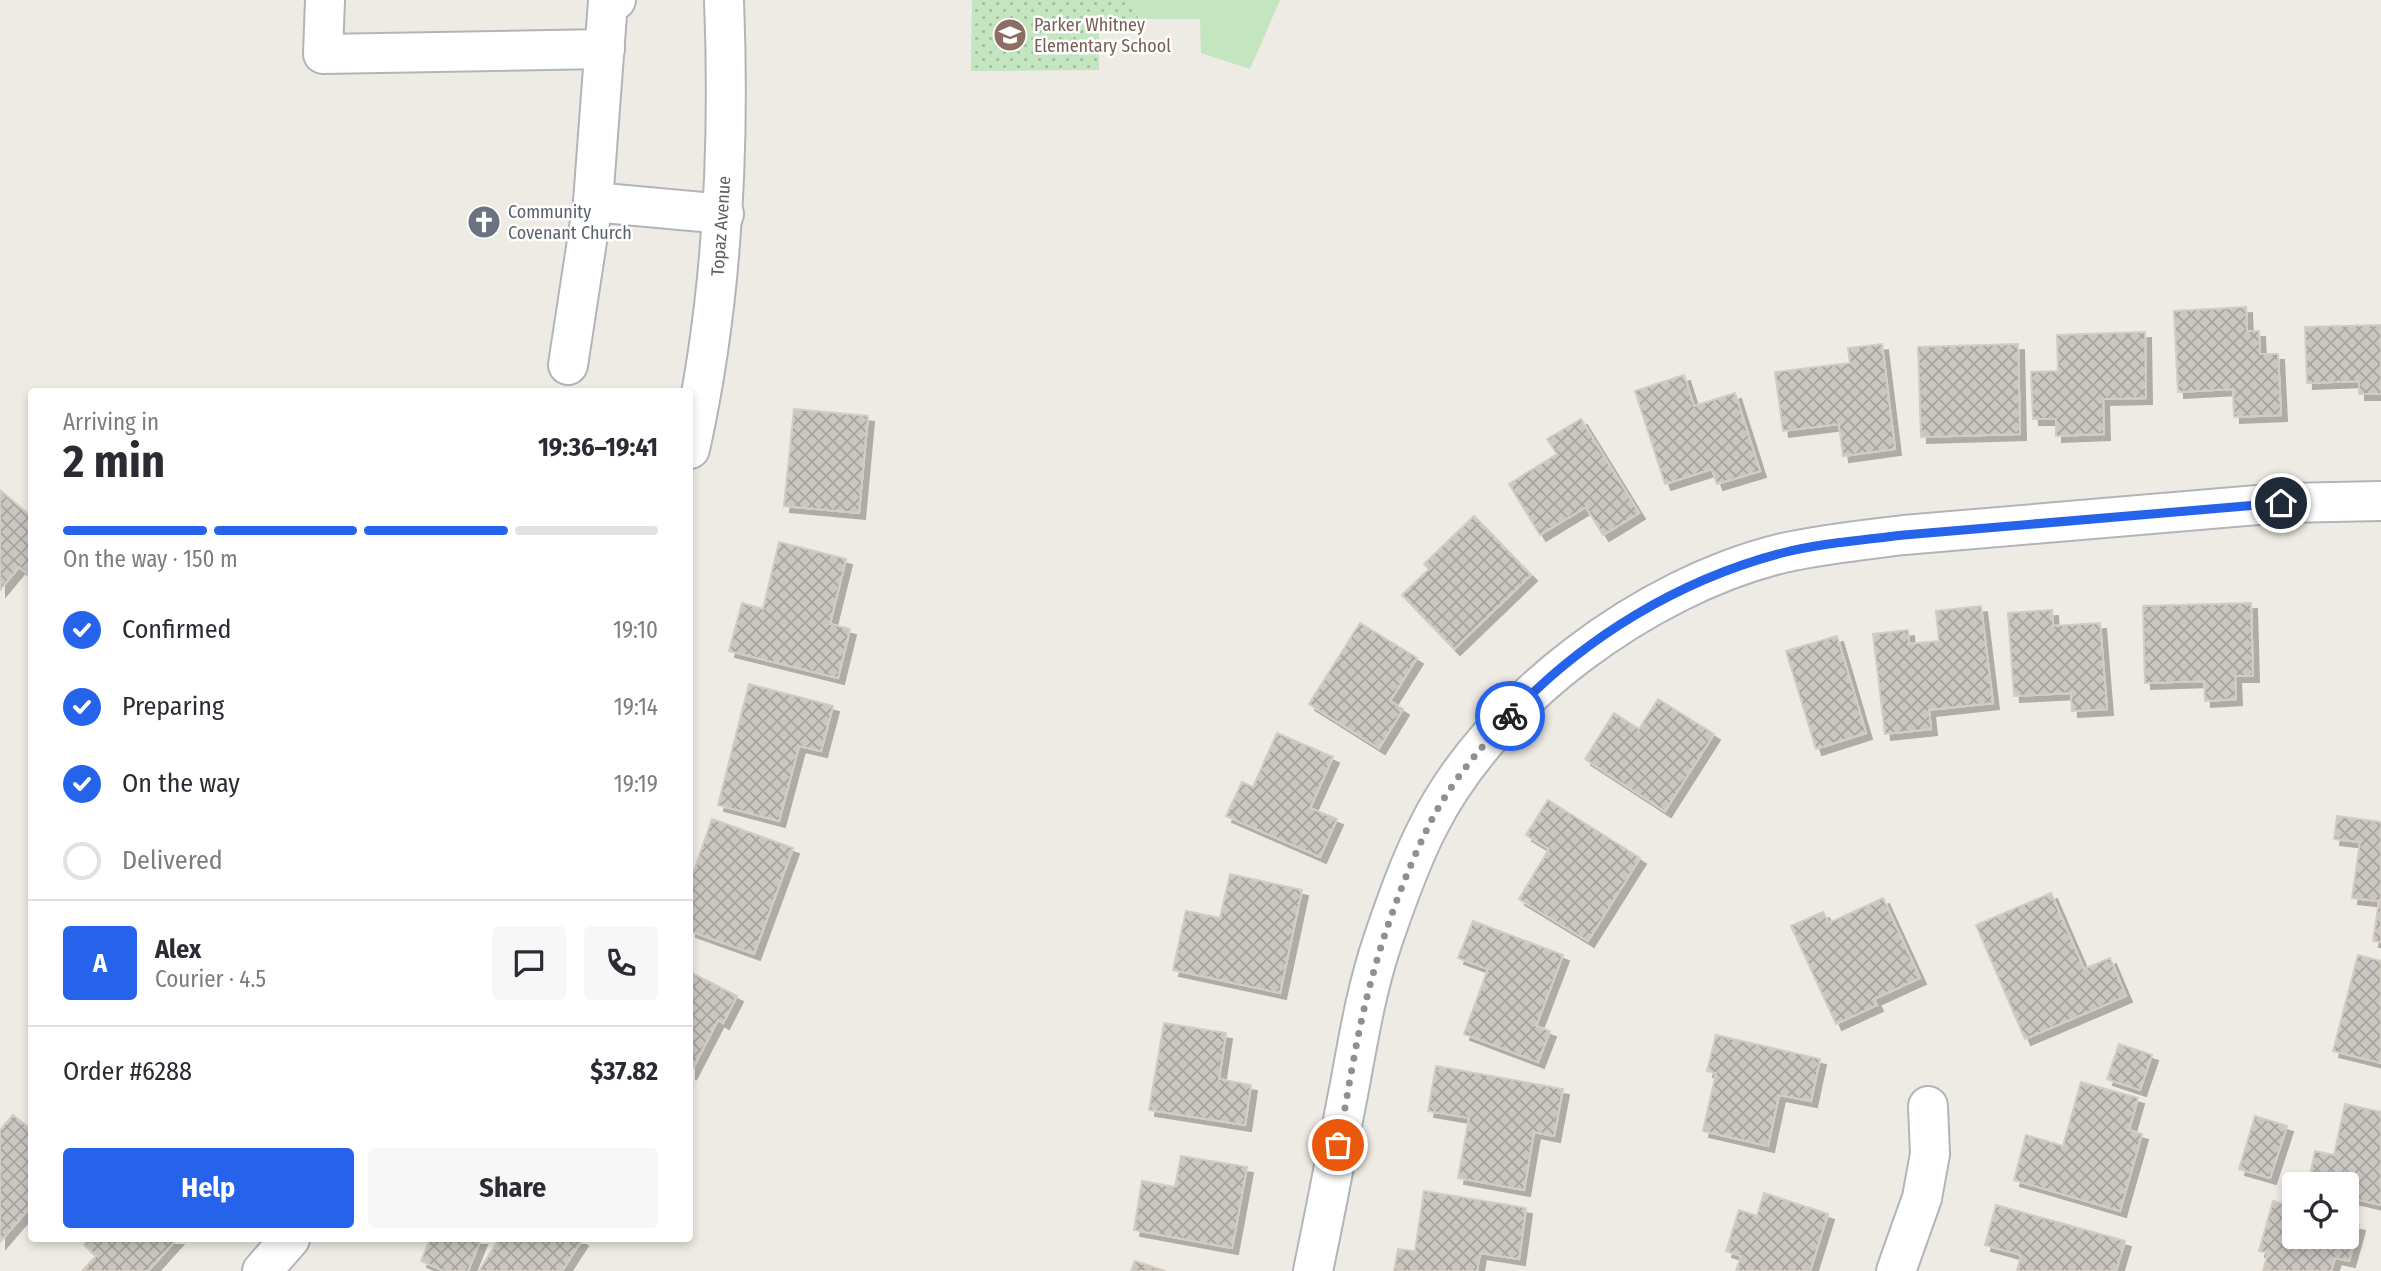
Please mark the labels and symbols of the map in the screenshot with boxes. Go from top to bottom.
place label: Parker Whitney Elementary School [1034,14,1171,57]
school or university icon: Parker Whitney Elementary School [991,16,1029,54]
street label: Topaz Avenue [707,175,735,277]
place label: Community Covenant Church [508,201,632,244]
church icon: Community Covenant Church [465,203,503,241]
pin [2251,473,2311,533]
courier [1475,681,1545,751]
pin [1308,1115,1368,1175]

